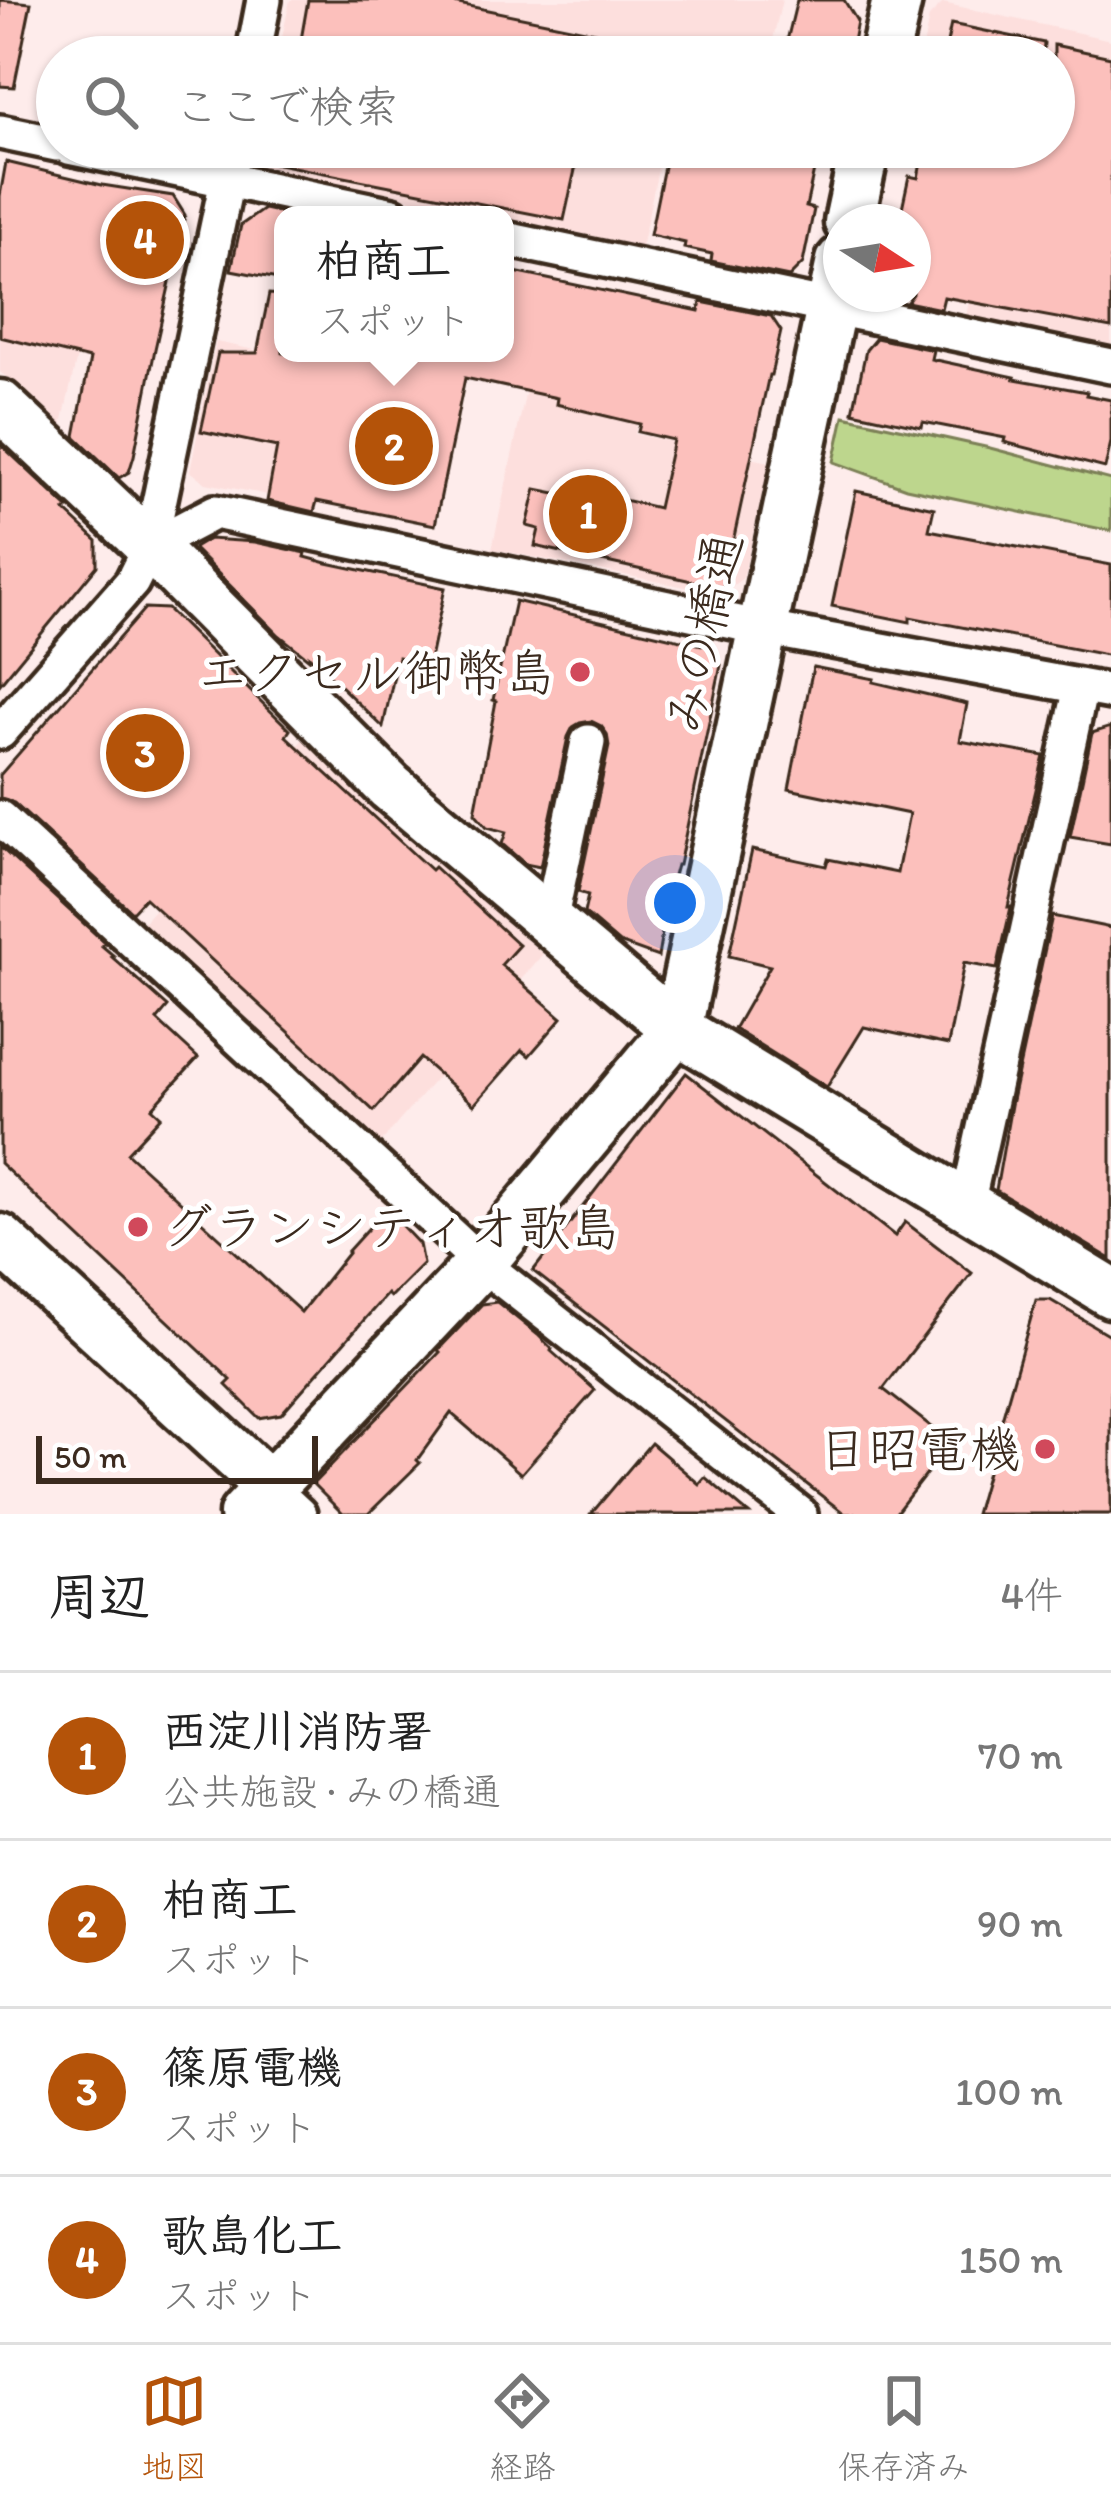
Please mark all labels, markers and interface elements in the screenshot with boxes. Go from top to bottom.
search box [36,36,1075,168]
icon: search [78,69,144,135]
text: ここで検索 [174,79,399,133]
pin: 4 [106,195,184,285]
north arrow [823,204,931,312]
popup [274,206,514,362]
text: 柏商工 [316,233,451,287]
text: スポット [316,297,472,344]
pin: 2 [355,401,433,491]
pin: 1 [549,469,627,559]
street label: みの橋通 [652,527,755,739]
place label: エクセル御幣島 [197,642,556,703]
marker: エクセル御幣島 [567,659,593,685]
pin: 3 [106,708,184,798]
your location [645,873,705,933]
place label: グランシティオ歌島 [162,1197,621,1258]
marker: グランシティオ歌島 [125,1214,151,1240]
place label: 日昭電機 [817,1419,1021,1480]
scale bar [36,1430,318,1483]
marker: 日昭電機 [1032,1436,1058,1462]
text: 50 m [54,1437,127,1476]
text: 周辺 [48,1566,150,1627]
text: 4件 [1001,1572,1063,1619]
text: 西淀川消防署 [162,1704,432,1758]
text: 1 [78,1732,96,1779]
text: 70 m [978,1732,1063,1779]
text: 公共施設 · みの橋通 [162,1768,501,1815]
text: 柏商工 [162,1872,297,1926]
text: 2 [77,1900,97,1947]
text: 90 m [977,1900,1063,1947]
text: スポット [162,1936,318,1983]
text: 篠原電機 [162,2040,342,2094]
text: 3 [76,2068,98,2115]
text: 100 m [955,2068,1063,2115]
text: スポット [162,2104,318,2151]
text: 歌島化工 [162,2208,342,2262]
text: 4 [75,2236,99,2283]
text: 150 m [959,2236,1063,2283]
text: スポット [162,2272,318,2319]
tab: 地図 [141,2368,207,2488]
tab: 経路 [489,2368,555,2488]
tab: 保存済み [838,2368,970,2488]

